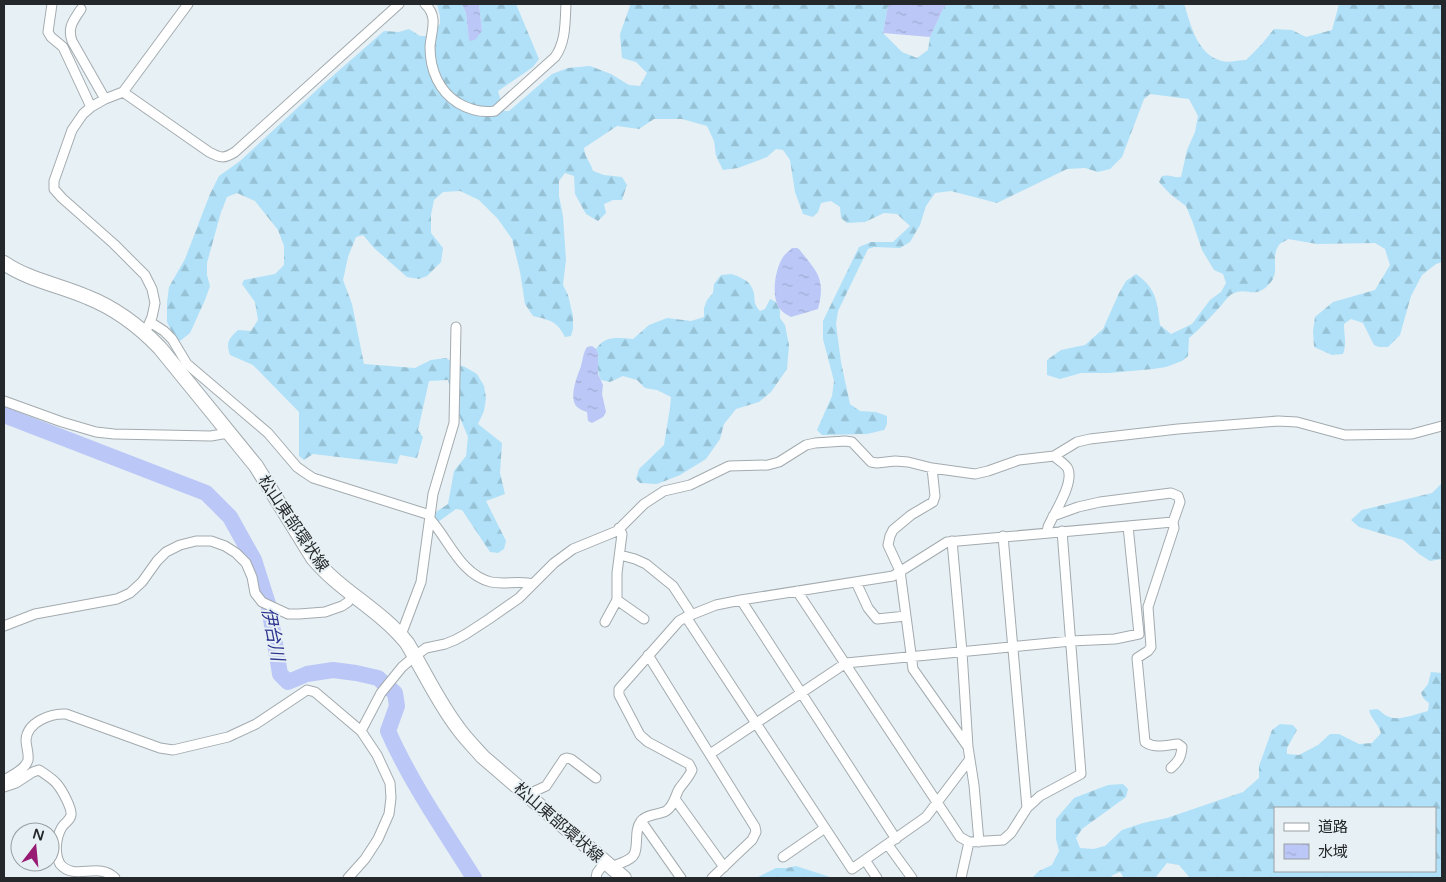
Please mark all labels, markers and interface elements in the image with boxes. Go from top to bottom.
street label: 松山東部環状線 [254,472,333,576]
water label: 伊台川 [257,605,289,665]
street label: 松山東部環状線 [510,778,607,867]
legend [1274,807,1436,872]
text: 道路 [1318,818,1348,836]
north arrow [10,822,60,872]
text: N [31,825,46,845]
text: 水域 [1318,843,1348,861]

